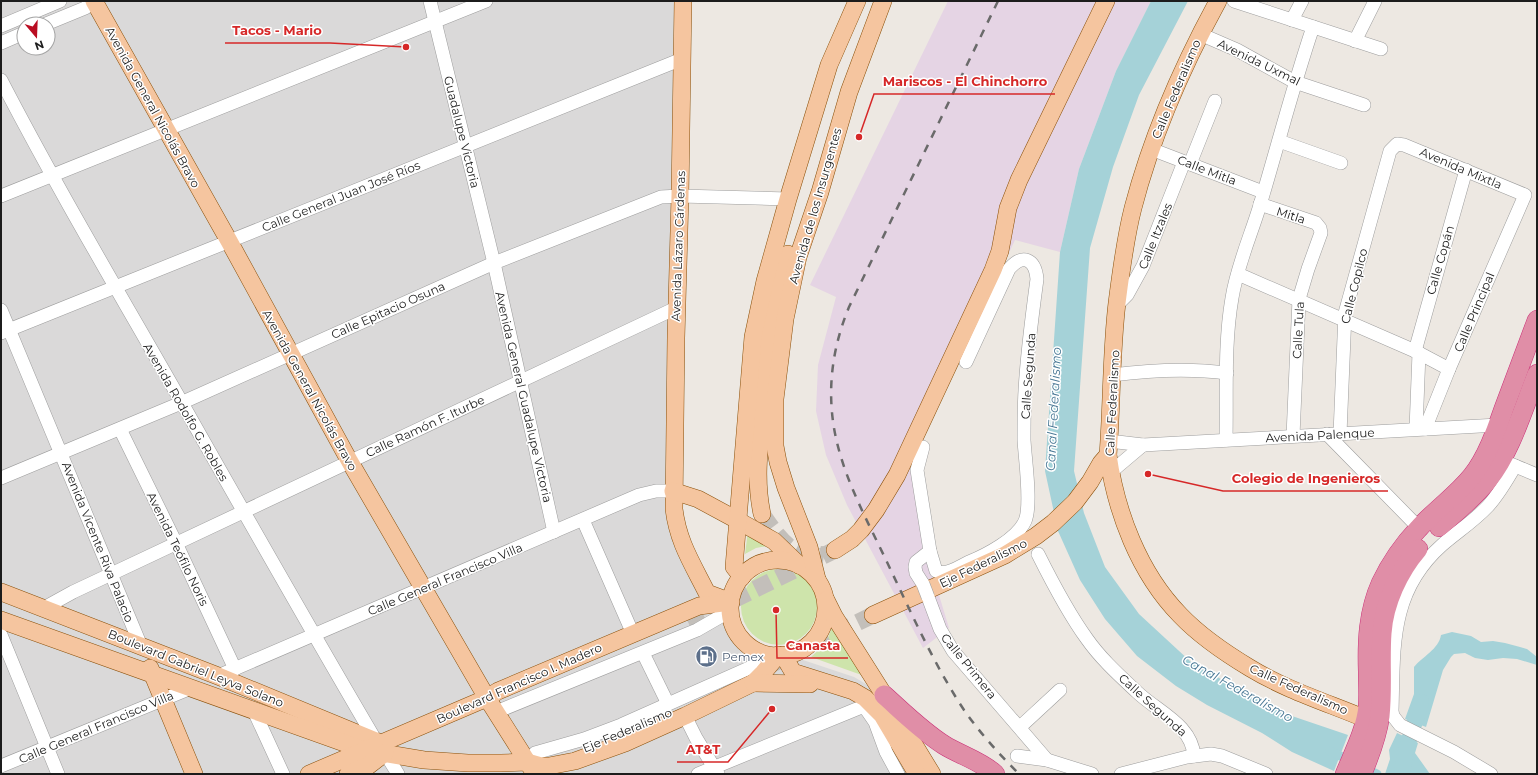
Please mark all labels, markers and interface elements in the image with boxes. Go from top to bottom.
north arrow [16,16,56,56]
callout: Tacos - Mario [225,18,330,43]
text: Tacos - Mario [232,22,322,38]
street label: Avenida General Nicolás Bravo [102,24,204,190]
street label: Avenida Uxmal [1215,35,1303,89]
text: N [33,37,46,54]
street label: Calle Federalismo [1148,37,1204,141]
callout: Mariscos - El Chinchorro [874,69,1055,94]
text: Mariscos - El Chinchorro [883,73,1048,89]
street label: Guadalupe Victoria [441,74,483,190]
street label: Avenida de los Insurgentes [786,126,845,286]
street label: Avenida Mixtla [1418,144,1504,192]
street label: Calle Mitla [1175,152,1239,188]
street label: Calle General Juan José Ríos [260,157,423,235]
street label: Avenida Lázaro Cárdenas [668,170,688,322]
street label: Calle Itzales [1135,200,1175,271]
street label: Mitla [1275,203,1307,227]
street label: Calle Copán [1423,224,1457,296]
street label: Calle Copilco [1337,247,1371,325]
street label: Calle Principal [1450,270,1498,354]
street label: Calle Epitacio Osuna [329,278,447,342]
street label: Avenida General Guadalupe Victoria [492,290,556,504]
street label: Calle Tula [1289,301,1307,359]
street label: Avenida General Nicolás Bravo [259,307,361,473]
street label: Calle Segunda [1017,332,1039,420]
street label: Avenida Rodolfo G. Robles [140,340,232,484]
water label: Canal Federalismo [1042,347,1064,471]
street label: Calle Federalismo [1102,350,1122,456]
street label: Calle Ramón F. Iturbe [363,392,487,460]
street label: Avenida Palenque [1265,425,1375,445]
street label: Avenida Vicente Riva Palacio [59,460,137,624]
callout: Colegio de Ingenieros [1223,466,1388,491]
text: Colegio de Ingenieros [1232,470,1380,486]
street label: Avenida Teófilo Noris [144,490,212,609]
street label: Eje Federalismo [937,535,1029,591]
street label: Calle General Francisco Villa [365,539,525,619]
street label: Boulevard Gabriel Leyva Solano [106,626,286,710]
street label: Calle Primera [938,630,1000,702]
callout: Canasta [777,633,848,658]
text: Canasta [786,637,840,653]
street label: Boulevard Francisco I. Madero [434,640,604,726]
fuel station icon: Pemex [693,643,719,669]
place label: Pemex [722,649,765,664]
water label: Canal Federalismo [1180,651,1296,725]
street label: Calle Federalismo [1247,661,1351,717]
street label: Calle Segunda [1116,670,1190,740]
street label: Calle General Francisco Villa [16,687,176,767]
street label: Eje Federalismo [580,704,674,756]
callout: AT&T [677,737,728,762]
text: AT&T [685,741,720,757]

